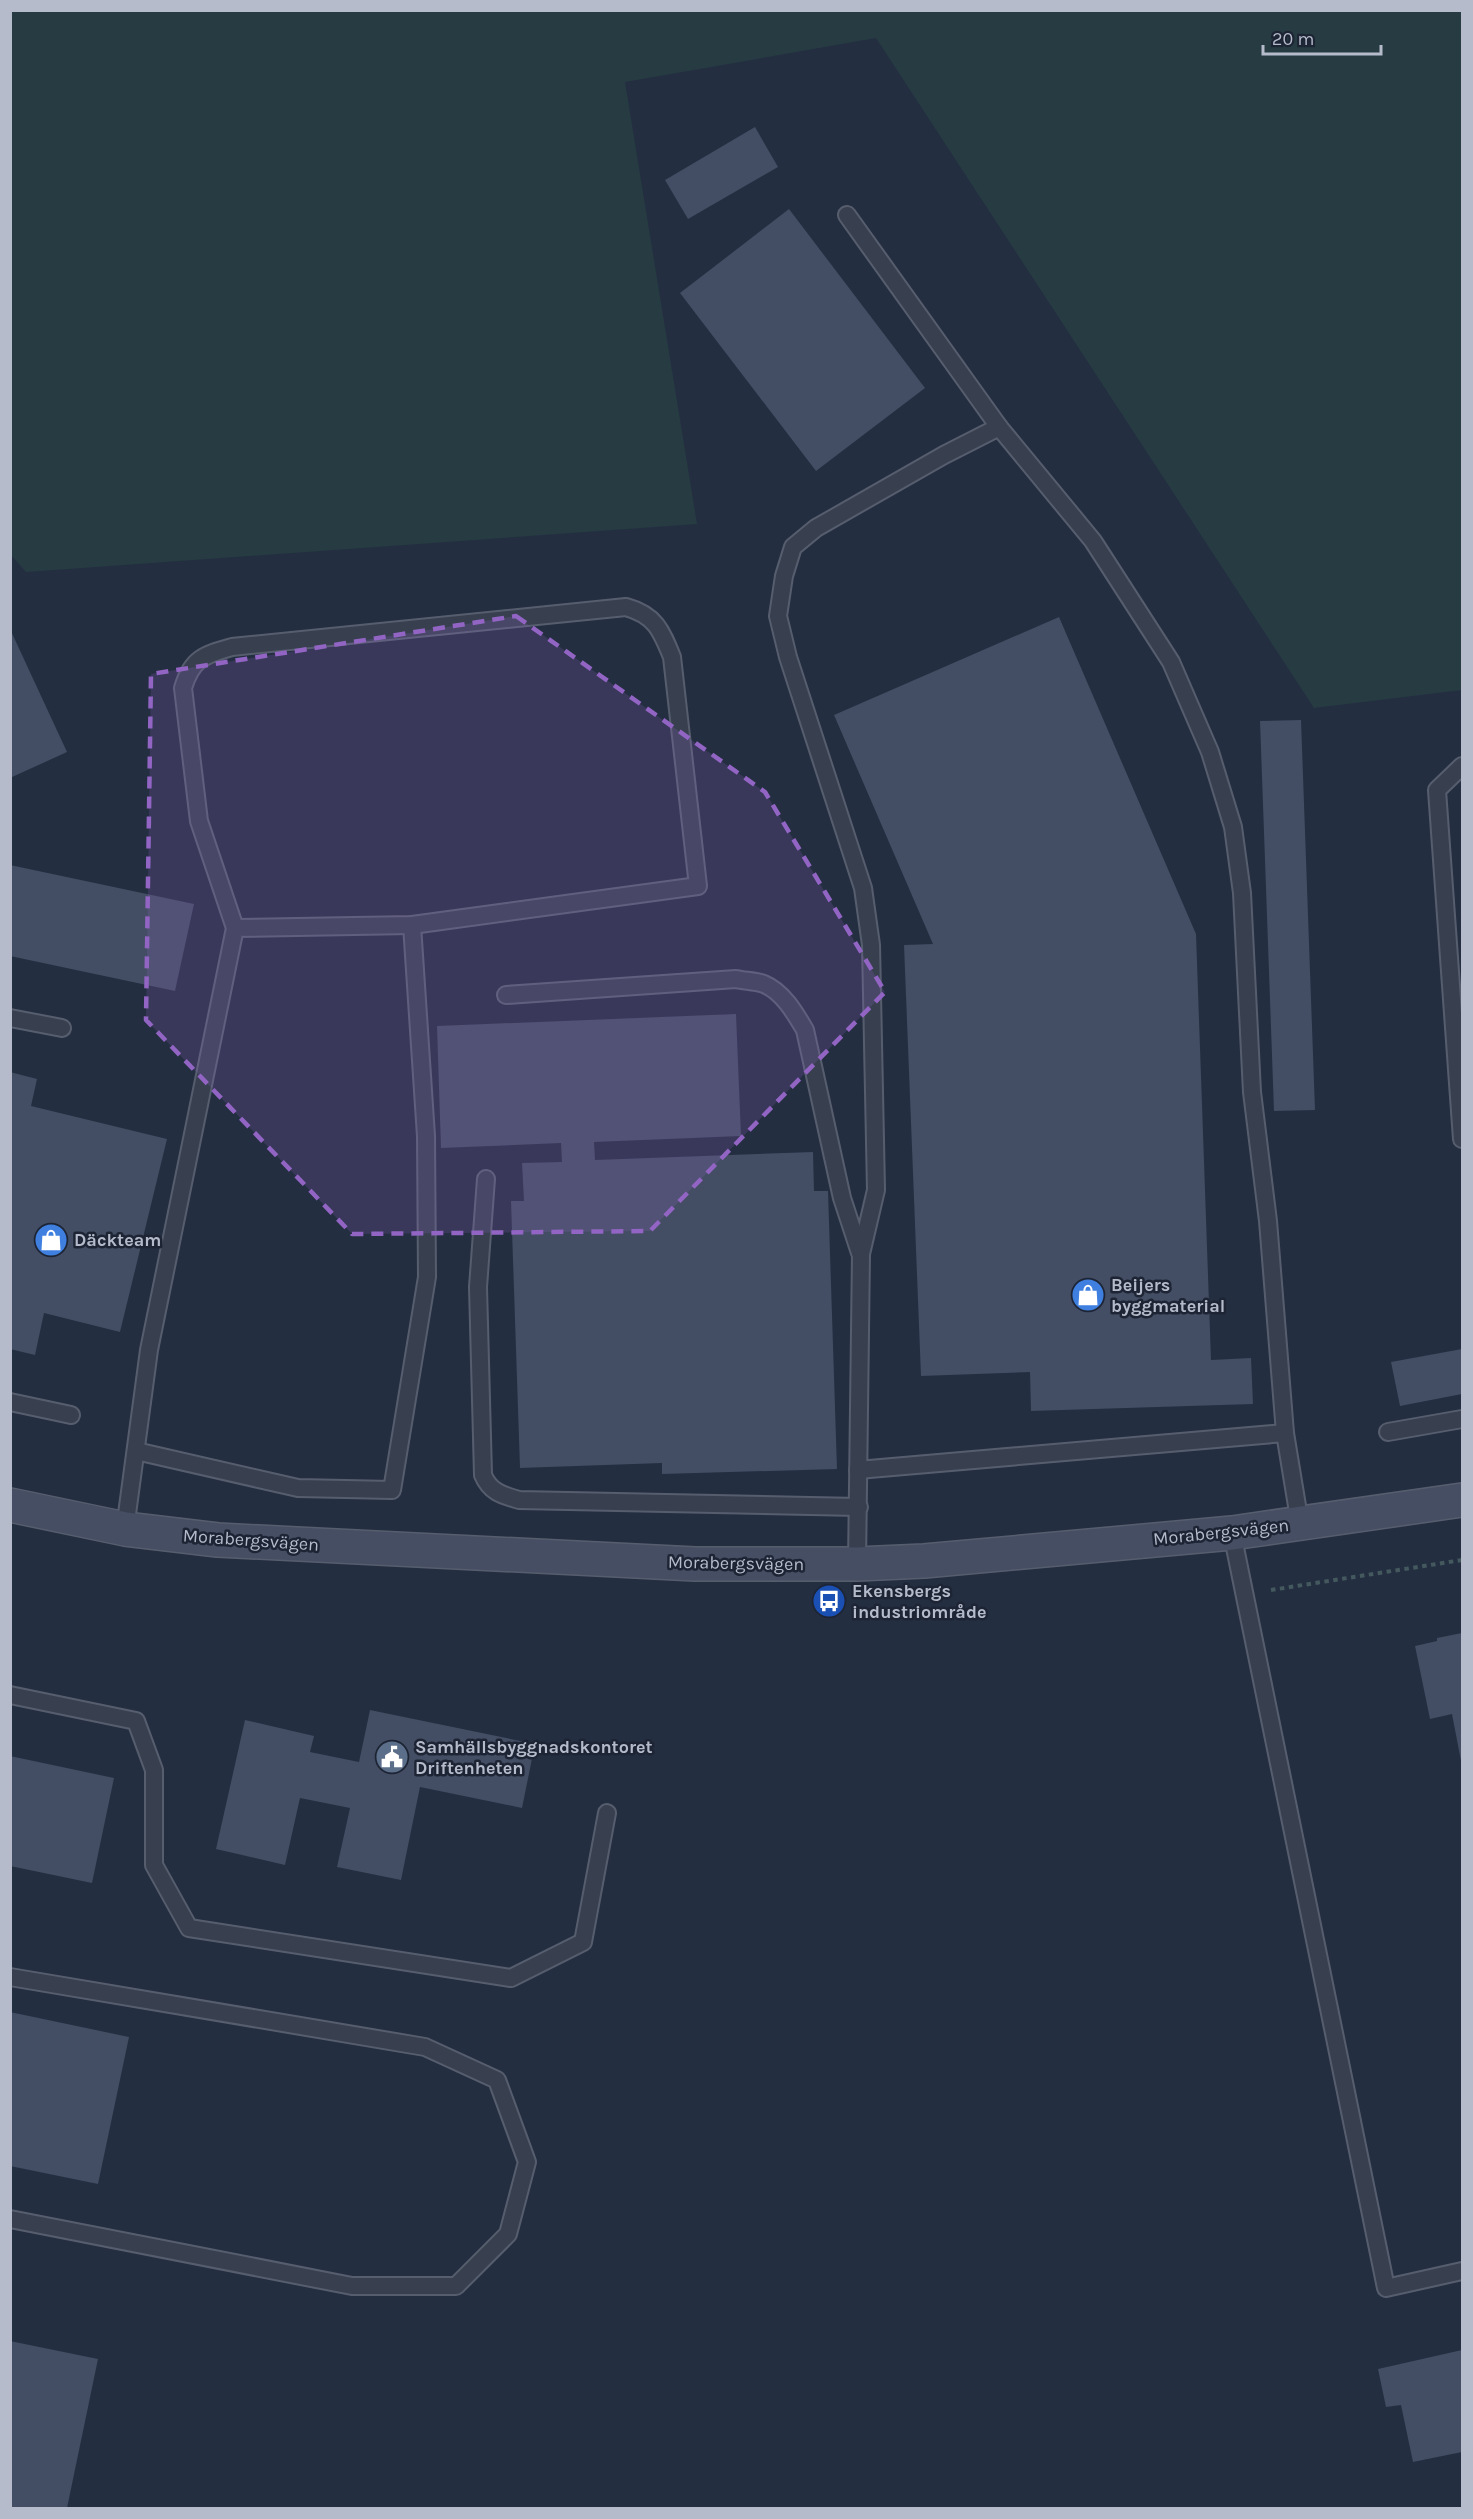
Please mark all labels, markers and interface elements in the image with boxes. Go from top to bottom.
scale bar [1263,18,1382,56]
text: 20 m [1272,28,1314,50]
shop icon: Däckteam [33,1222,69,1258]
place label: Däckteam [74,1229,161,1251]
place label: Beijers byggmaterial [1111,1274,1225,1317]
shop icon: Beijers byggmaterial [1070,1277,1106,1313]
street label: Morabergsvägen [1152,1514,1290,1550]
street label: Morabergsvägen [182,1524,320,1556]
street label: Morabergsvägen [668,1551,804,1575]
place label: Ekensbergs industriområde [852,1580,986,1623]
bus stop icon: Ekensbergs industriområde [811,1583,847,1619]
place label: Samhällsbyggnadskontoret Driftenheten [415,1736,653,1779]
public building icon: Samhällsbyggnadskontoret Driftenheten [374,1739,410,1775]

